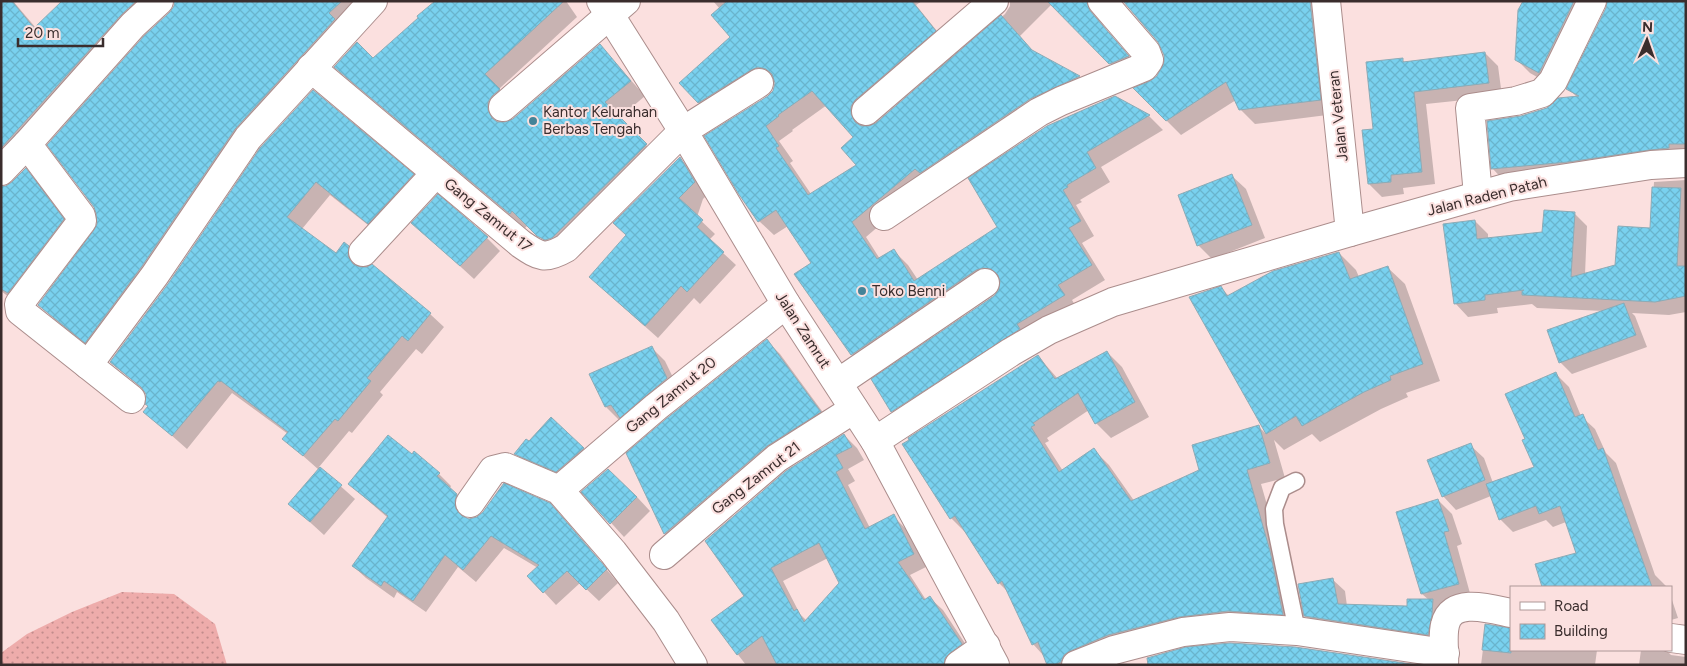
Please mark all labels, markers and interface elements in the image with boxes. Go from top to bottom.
scale bar [18,15,102,47]
north arrow [1622,15,1672,65]
text: N [1642,19,1653,36]
text: 20 m [25,24,59,42]
street label: Jalan Veteran [1324,70,1352,162]
place label: Kantor Kelurahan Berbas Tengah [543,103,657,138]
marker: Kantor Kelurahan Berbas Tengah [527,115,539,127]
street label: Jalan Raden Patah [1425,172,1549,220]
street label: Gang Zamrut 17 [441,174,535,256]
place label: Toko Benni [872,282,945,300]
marker: Toko Benni [856,285,868,297]
street label: Jalan Zamrut [772,288,835,372]
street label: Gang Zamrut 20 [622,353,720,437]
street label: Gang Zamrut 21 [708,438,804,518]
legend [1510,586,1672,651]
text: Road [1554,597,1589,615]
text: Building [1554,622,1608,640]

